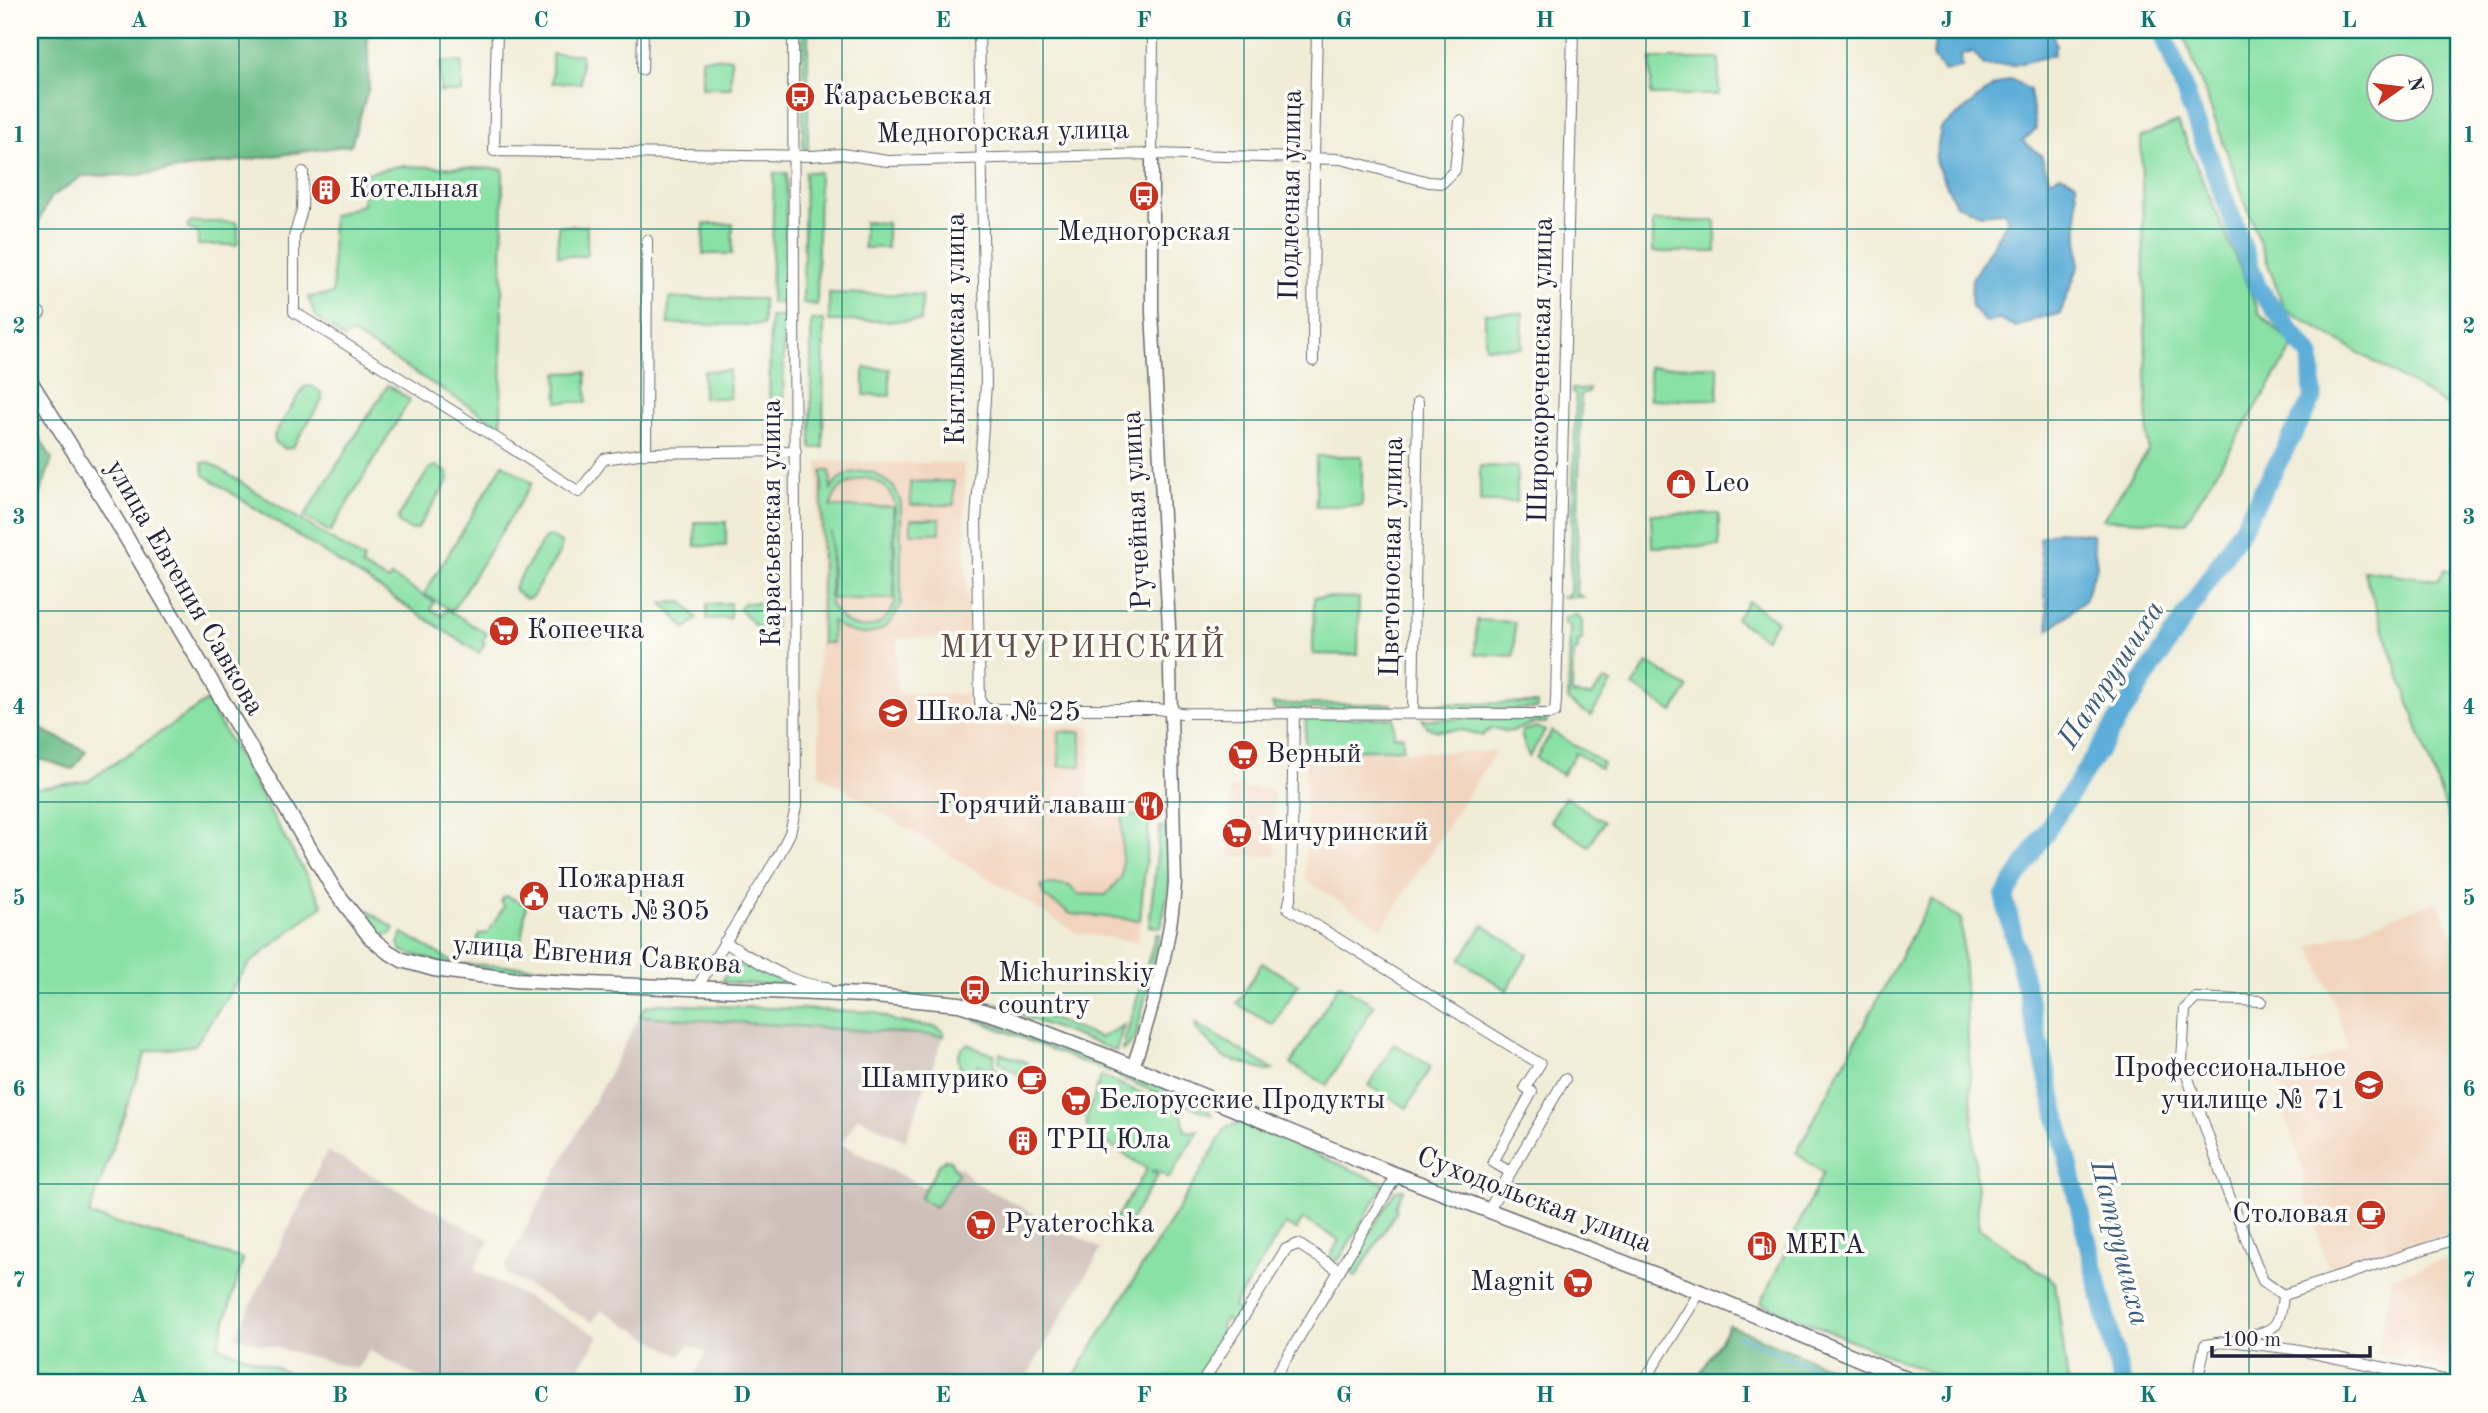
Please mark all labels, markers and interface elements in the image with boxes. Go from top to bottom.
text: A [130,9,148,32]
text: B [332,9,348,32]
text: C [533,9,549,32]
text: D [733,9,751,32]
text: E [935,9,951,32]
text: F [1136,9,1152,32]
text: G [1336,9,1352,32]
text: H [1536,9,1554,32]
text: I [1741,9,1751,32]
text: J [1941,9,1953,32]
text: K [2139,9,2157,32]
text: L [2341,9,2357,32]
north arrow [2366,52,2436,122]
text: N [2403,75,2425,94]
bus stop icon: Карасьевская [783,80,817,114]
place label: Карасьевская [823,83,992,111]
street label: Подлесная улица [1276,89,1308,301]
street label: Медногорская улица [876,117,1130,149]
text: 1 [12,124,26,147]
text: 1 [2462,124,2476,147]
building icon: Котельная [309,173,343,207]
place label: Котельная [349,176,479,204]
bus stop icon: Медногорская [1127,179,1161,213]
street label: Кытлымская улица [943,212,971,446]
street label: Широкореченская улица [1525,217,1559,523]
place label: Медногорская [1057,219,1231,247]
text: 2 [12,315,26,338]
text: 2 [2462,315,2476,338]
street label: Карасьевская улица [759,399,787,647]
street label: Ручейная улица [1119,410,1157,610]
street label: Цветоносная улица [1377,436,1409,677]
street label: улица Евгения Савкова [99,455,269,721]
shop icon: Leo [1664,467,1698,501]
place label: Leo [1704,470,1750,498]
text: 3 [12,506,26,529]
text: 3 [2462,506,2476,529]
water label: Патрушиха [2053,596,2171,755]
supermarket icon: Копеечка [487,614,521,648]
place label: Копеечка [527,617,644,645]
district label: МИЧУРИНСКИЙ [939,626,1227,665]
text: 4 [12,696,26,719]
school or university icon: Школа № 25 [876,696,910,730]
text: 4 [2462,696,2476,719]
place label: Школа № 25 [916,699,1081,727]
supermarket icon: Верный [1226,738,1260,772]
place label: Верный [1266,741,1362,769]
restaurant icon: Горячий лаваш [1132,789,1166,823]
place label: Горячий лаваш [938,792,1126,820]
supermarket icon: Мичуринский [1220,816,1254,850]
place label: Мичуринский [1260,819,1429,847]
place label: Пожарная часть №305 [557,866,710,926]
public building icon: Пожарная часть №305 [517,879,551,913]
text: 5 [12,887,26,910]
text: 5 [2462,887,2476,910]
street label: улица Евгения Савкова [451,932,743,980]
place label: Michurinskiy country [998,960,1155,1020]
bus stop icon: Michurinskiy country [958,973,992,1007]
place label: Профессиональное училище № 71 [2114,1055,2346,1115]
cafe icon: Шампурико [1015,1063,1049,1097]
place label: Шампурико [860,1066,1009,1094]
school or university icon: Профессиональное училище № 71 [2352,1068,2386,1102]
text: 6 [12,1078,26,1101]
text: 6 [2462,1078,2476,1101]
supermarket icon: Белорусские Продукты [1059,1084,1093,1118]
place label: Белорусские Продукты [1099,1087,1385,1115]
building icon: ТРЦ Юла [1006,1124,1040,1158]
place label: ТРЦ Юла [1046,1127,1170,1155]
street label: Суходольская улица [1413,1143,1656,1259]
water label: Патрушиха [2084,1156,2154,1329]
cafe icon: Столовая [2354,1198,2388,1232]
place label: Столовая [2232,1201,2348,1229]
supermarket icon: Pyaterochka [964,1208,998,1242]
place label: Pyaterochka [1004,1211,1155,1239]
fuel station icon: МЕГА [1745,1229,1779,1263]
place label: МЕГА [1785,1232,1865,1260]
supermarket icon: Magnit [1561,1266,1595,1300]
text: 7 [12,1269,26,1292]
place label: Magnit [1470,1269,1555,1297]
text: 7 [2462,1269,2476,1292]
scale bar [2212,1315,2369,1359]
text: 100 m [2222,1330,2281,1351]
text: A [130,1384,148,1407]
text: B [332,1384,348,1407]
text: C [533,1384,549,1407]
text: D [733,1384,751,1407]
text: E [935,1384,951,1407]
text: F [1136,1384,1152,1407]
text: G [1336,1384,1352,1407]
text: H [1536,1384,1554,1407]
text: I [1741,1384,1751,1407]
text: J [1941,1384,1953,1407]
text: K [2139,1384,2157,1407]
text: L [2341,1384,2357,1407]

